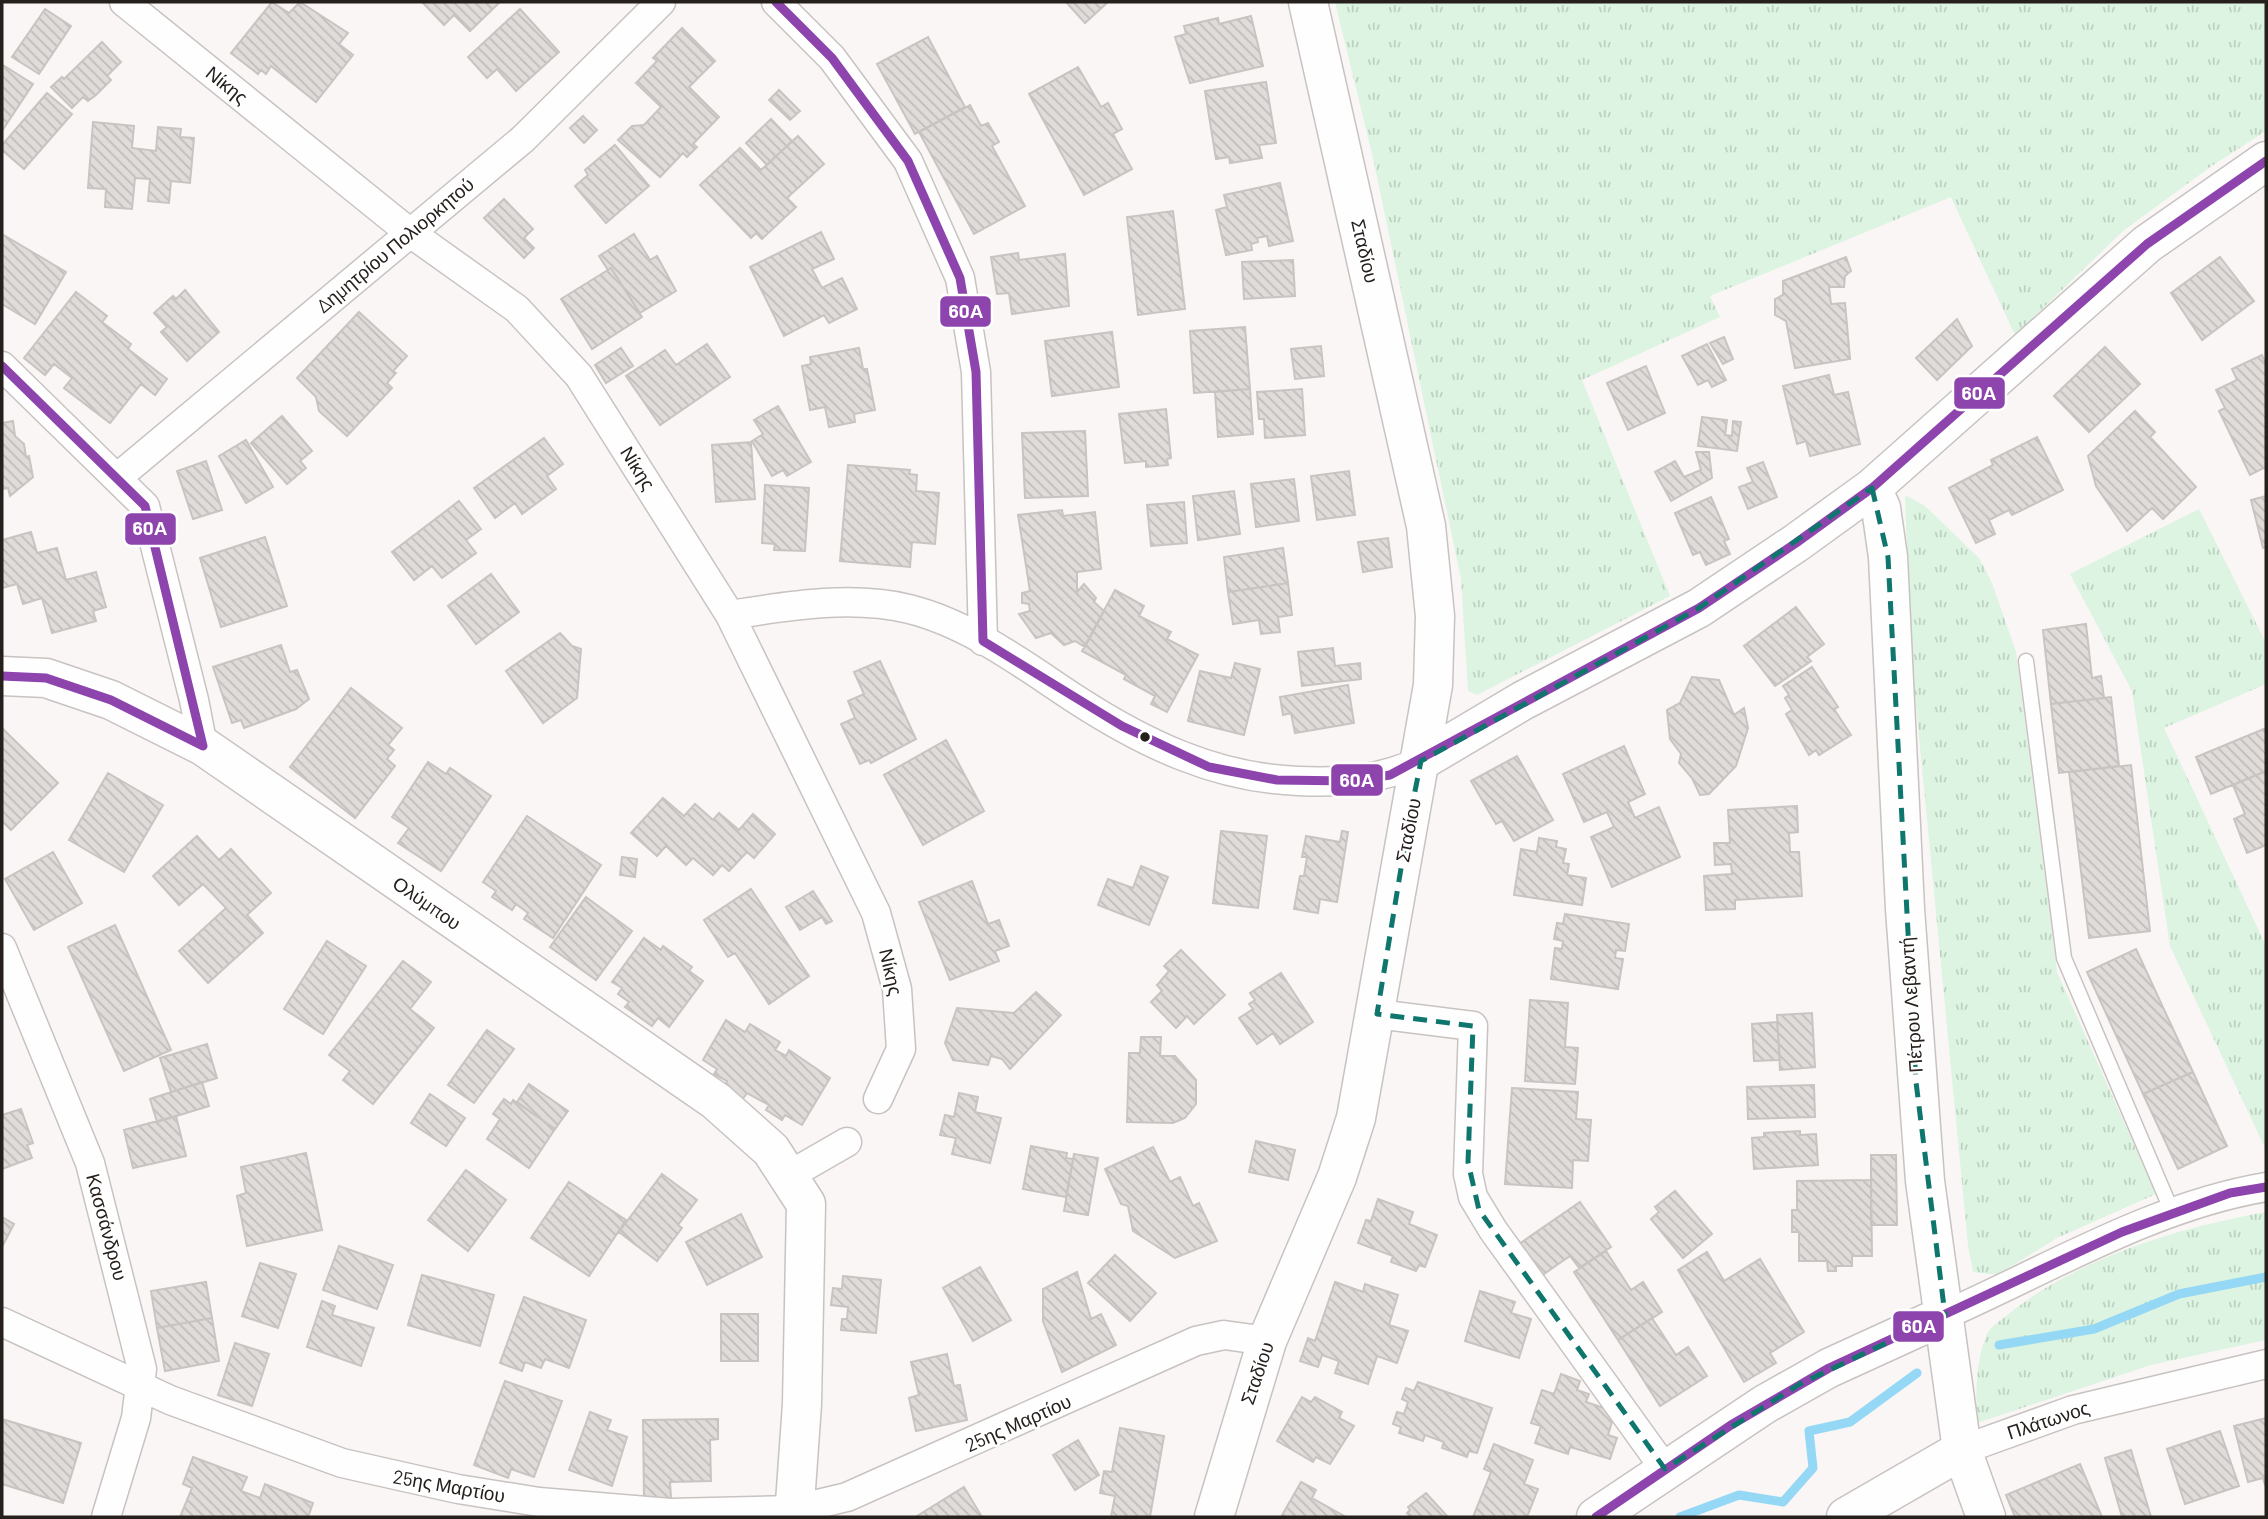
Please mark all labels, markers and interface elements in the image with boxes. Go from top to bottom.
street label: Νίκης [202,61,253,108]
street label: Δημητρίου Πολιορκητού [311,172,478,317]
street label: Σταδίου [1347,217,1384,285]
line badge: 60Α [939,295,992,328]
text: 60Α [949,299,984,322]
line badge: 60Α [1953,376,2006,410]
text: 60Α [1962,381,1997,404]
street label: Νίκης [616,442,661,494]
line badge: 60Α [124,512,177,546]
text: 60Α [133,516,168,539]
unlabelled marker [1138,730,1152,744]
line badge: 60Α [1330,763,1384,797]
text: 60Α [1340,768,1375,791]
street label: Σταδίου [1390,796,1425,864]
street label: Ολύμπου [389,871,466,934]
street label: Πέτρου Λεβαντή [1894,936,1927,1074]
street label: Νίκης [875,946,908,997]
street label: Κασσάνδρου [82,1171,133,1283]
line badge: 60Α [1892,1310,1945,1343]
text: 60Α [1902,1314,1937,1337]
street label: Σταδίου [1235,1338,1278,1407]
street label: 25ης Μαρτίου [961,1389,1074,1456]
street label: Πλάτωνος [2004,1395,2092,1444]
street label: 25ης Μαρτίου [391,1464,507,1507]

